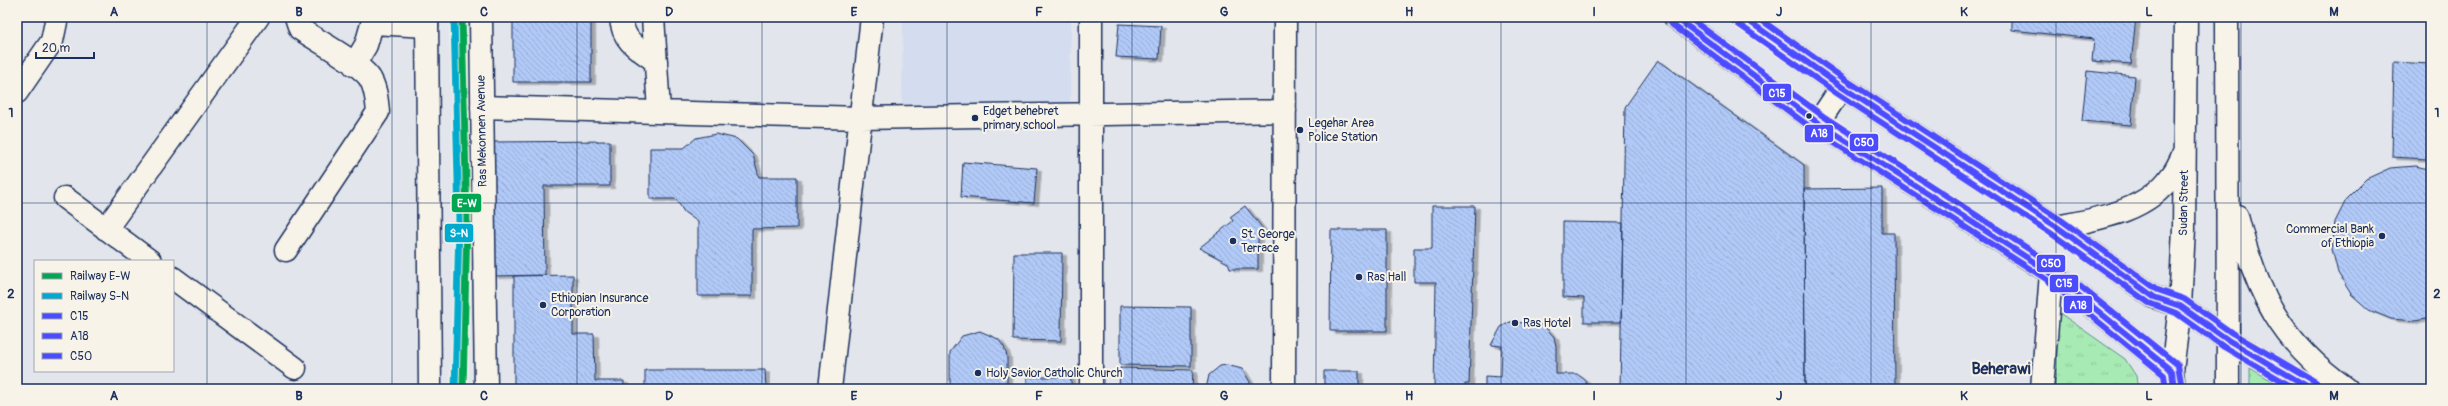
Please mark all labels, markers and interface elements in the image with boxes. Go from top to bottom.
text: A [110,4,119,20]
text: B [295,4,303,20]
text: C [480,4,488,20]
text: D [665,4,673,20]
text: E [851,4,858,20]
text: F [1035,4,1043,20]
text: G [1220,4,1229,20]
text: H [1405,4,1413,20]
text: I [1592,4,1596,20]
text: J [1776,4,1782,20]
text: K [1960,4,1968,20]
text: L [2145,4,2153,20]
text: M [2329,4,2339,20]
scale bar [36,34,94,60]
text: 20 m [42,41,71,56]
street label: Ras Mekonnen Avenue [474,75,490,187]
line badge: C15 [1762,83,1792,102]
text: C15 [1768,87,1786,100]
place label: Edget behebret primary school [983,104,1059,133]
text: 1 [8,105,14,121]
text: 1 [2434,105,2440,121]
unlabelled marker [1804,111,1814,121]
marker: Edget behebret primary school [970,113,980,123]
place label: Legehar Area Police Station [1308,116,1378,145]
line badge: A18 [1804,124,1834,143]
marker: Legehar Area Police Station [1295,125,1305,135]
text: A18 [1811,127,1828,140]
line badge: C50 [1849,133,1879,152]
text: C50 [1854,136,1875,149]
street label: Sudan Street [2176,170,2192,236]
line badge: E-W [451,193,482,213]
text: E-W [457,197,477,210]
place label: Commercial Bank of Ethiopia [2286,222,2374,251]
line badge: S-N [444,223,474,243]
text: S-N [450,227,469,240]
place label: St. George Terrace [1241,227,1295,256]
marker: Commercial Bank of Ethiopia [2377,231,2387,241]
marker: St. George Terrace [1228,236,1238,246]
line badge: C50 [2036,254,2066,273]
text: C50 [2041,257,2062,270]
legend [34,260,174,372]
text: Railway E-W [70,269,131,284]
place label: Ras Hall [1367,270,1407,285]
marker: Ras Hall [1354,272,1364,282]
line badge: C15 [2049,274,2079,293]
text: C15 [2055,277,2073,290]
text: 2 [7,286,15,302]
text: 2 [2433,286,2441,302]
text: Railway S-N [70,289,129,304]
place label: Ethiopian Insurance Corporation [551,291,648,320]
line badge: A18 [2063,295,2093,314]
text: A18 [2070,299,2087,312]
marker: Ethiopian Insurance Corporation [538,300,548,310]
text: C15 [70,309,89,324]
place label: Ras Hotel [1523,316,1571,331]
marker: Ras Hotel [1510,318,1520,328]
text: A18 [70,329,89,344]
text: C50 [70,349,92,364]
district label: Beherawi [1971,359,2031,379]
place label: Holy Savior Catholic Church [986,366,1123,381]
marker: Holy Savior Catholic Church [973,368,983,378]
text: A [110,388,119,404]
text: B [295,388,303,404]
text: C [480,388,488,404]
text: D [665,388,673,404]
text: E [851,388,858,404]
text: F [1035,388,1043,404]
text: G [1220,388,1229,404]
text: H [1405,388,1413,404]
text: I [1592,388,1596,404]
text: J [1776,388,1782,404]
text: K [1960,388,1968,404]
text: L [2145,388,2153,404]
text: M [2329,388,2339,404]

